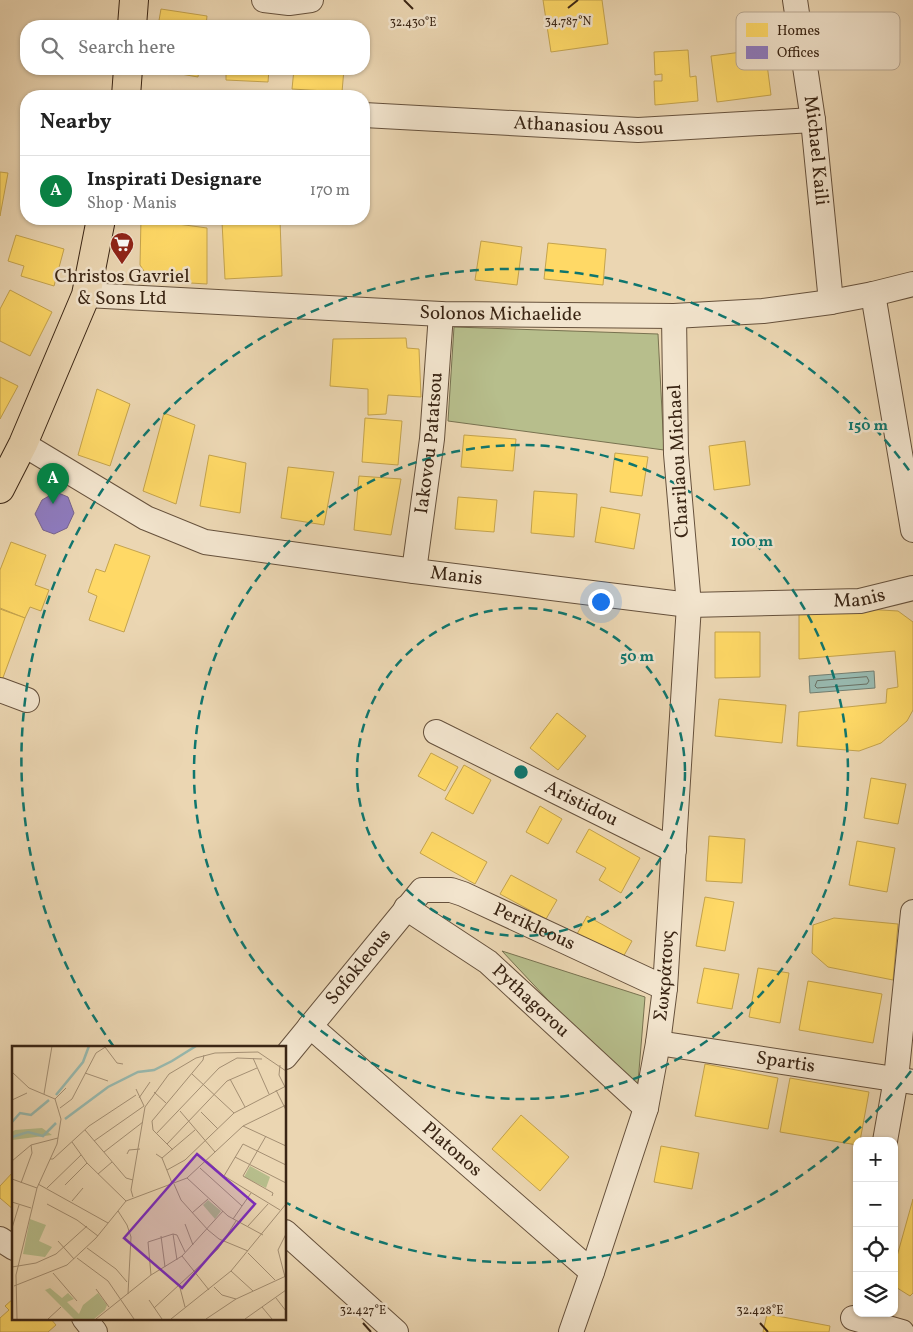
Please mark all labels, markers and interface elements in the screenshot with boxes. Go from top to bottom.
legend [736,12,900,70]
text: 34.787°N [545,14,591,30]
text: 32.430°E [390,15,436,31]
search box [20,20,370,75]
text: Homes [777,22,820,41]
icon: search [38,34,66,62]
text: Search here [78,35,175,61]
text: Offices [777,44,819,63]
street label: Michael Kaili [797,94,834,207]
text: Nearby [40,108,111,137]
street label: Athanasiou Assou [513,110,664,143]
text: Inspirati Designare [87,167,262,193]
text: A [50,180,62,202]
text: 170 m [310,180,350,202]
text: Shop · Manis [87,193,177,215]
supermarket icon: Christos Gavriel & Sons Ltd [109,231,135,265]
place label: Christos Gavriel & Sons Ltd [54,264,190,312]
street label: Solonos Michaelide [419,300,582,328]
street label: Iakovou Patatsou [409,371,450,515]
street label: Charilaou Michael [662,383,696,538]
text: 150 m [848,416,888,437]
pin: A [37,463,69,504]
text: 100 m [731,532,774,553]
street label: Manis [429,560,484,592]
street label: Manis [833,582,888,615]
your location [588,589,614,615]
text: 50 m [620,647,654,668]
centre of rings [512,763,530,781]
street label: Aristidou [540,775,622,833]
street label: Perikleous [489,897,579,957]
street label: Sofokleous [320,924,398,1011]
street label: Σωκράτους [648,929,682,1023]
street label: Pythagorou [486,959,575,1044]
street label: Spartis [754,1045,817,1080]
inset map [12,1046,286,1320]
street label: Platonos [416,1116,487,1183]
map controls [853,1137,898,1317]
button: + [853,1137,898,1182]
button: − [853,1182,898,1227]
button: locate [853,1227,898,1272]
button: layers [853,1272,898,1317]
text: 32.427°E [340,1303,386,1319]
text: 32.428°E [737,1303,783,1319]

